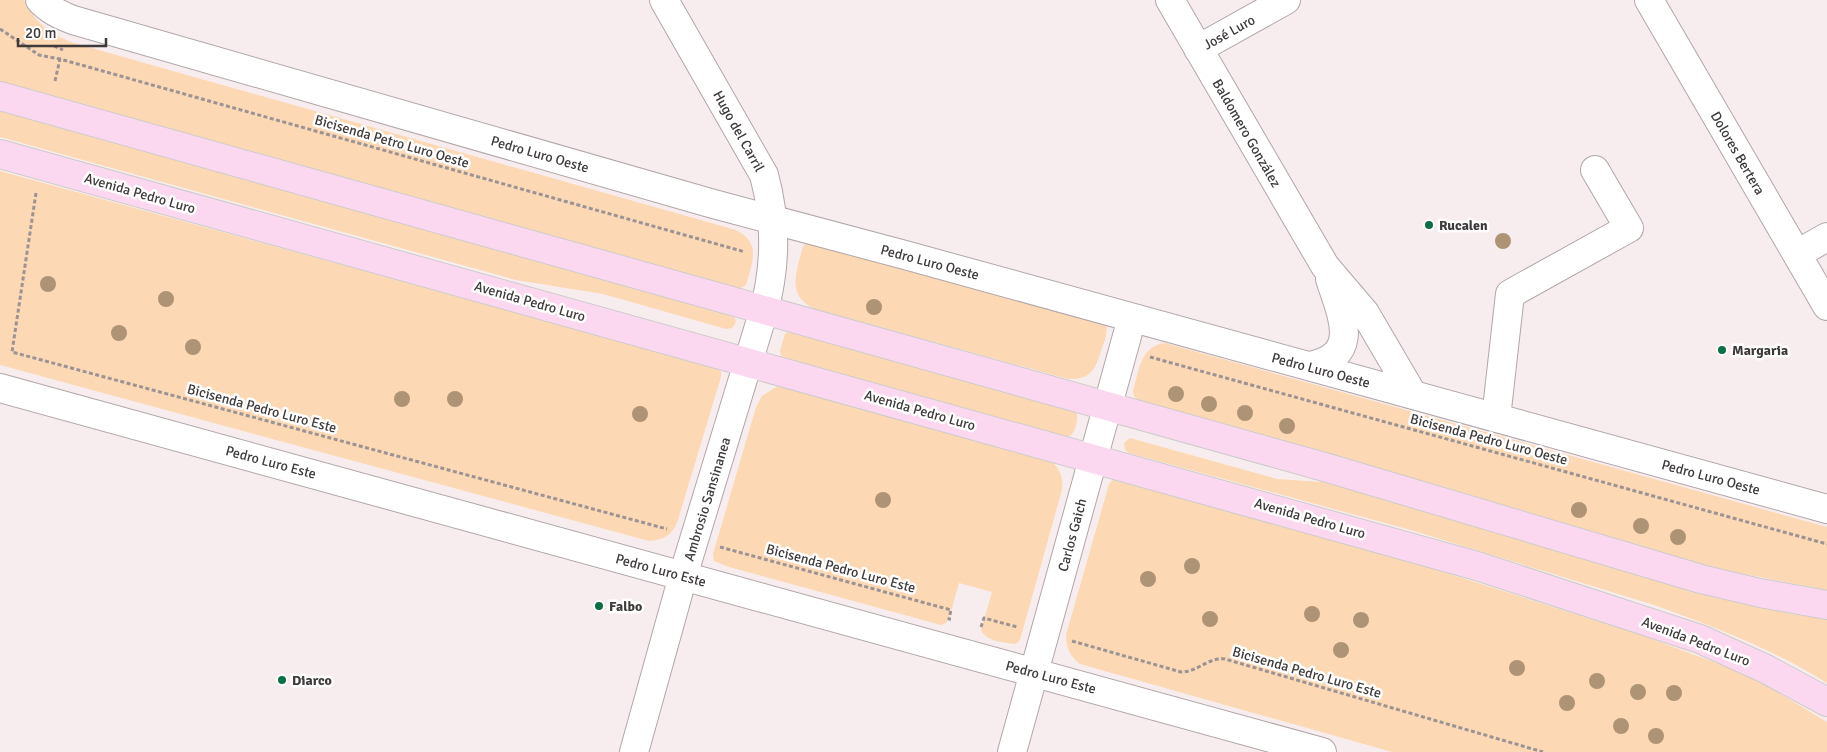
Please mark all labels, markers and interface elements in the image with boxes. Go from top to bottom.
street label: José Luro [1200,11,1258,54]
scale bar [18,15,105,47]
text: 20 m [25,24,56,42]
street label: Baldomero González [1209,76,1284,190]
street label: Hugo del Carril [709,88,768,175]
street label: Dolores Bertera [1707,108,1768,198]
street label: Bicisenda Petro Luro Oeste [313,111,471,172]
street label: Pedro Luro Oeste [489,132,591,177]
street label: Avenida Pedro Luro [82,170,197,217]
place label: Rucalen [1439,217,1488,234]
marker: Rucalen [1423,219,1435,231]
street label: Pedro Luro Oeste [879,241,981,284]
street label: Avenida Pedro Luro [472,278,587,325]
place label: Margaria [1732,342,1788,359]
marker: Margaria [1716,344,1728,356]
street label: Pedro Luro Oeste [1270,349,1372,392]
street label: Bicisenda Pedro Luro Este [185,380,338,437]
street label: Avenida Pedro Luro [862,387,977,434]
street label: Bicisenda Pedro Luro Oeste [1408,410,1569,469]
street label: Ambrosio Sansinanea [681,435,734,563]
street label: Pedro Luro Este [224,442,318,483]
street label: Pedro Luro Oeste [1660,456,1762,499]
street label: Avenida Pedro Luro [1252,495,1367,542]
street label: Carlos Gaich [1055,497,1090,574]
street label: Bicisenda Pedro Luro Este [764,540,917,597]
street label: Pedro Luro Este [614,550,708,591]
place label: Falbo [609,598,642,615]
marker: Falbo [593,600,605,612]
street label: Avenida Pedro Luro [1639,613,1752,670]
street label: Bicisenda Pedro Luro Este [1230,643,1383,702]
street label: Pedro Luro Este [1004,657,1098,698]
place label: Diarco [292,672,332,689]
marker: Diarco [276,674,288,686]

